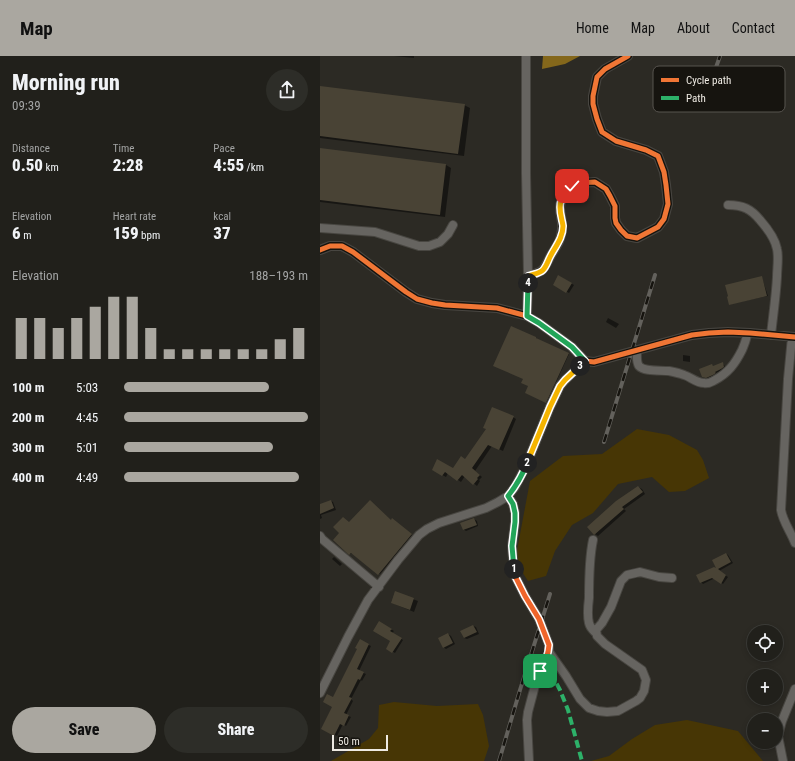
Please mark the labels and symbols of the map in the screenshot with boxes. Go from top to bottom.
legend [653,66,785,112]
text: Cycle path [686,74,731,87]
text: Path [686,92,706,105]
pin [555,169,589,203]
pin: 4 [518,273,538,293]
pin: 3 [570,356,590,376]
pin: 2 [517,453,537,473]
pin: 1 [504,559,524,579]
pin [523,654,557,688]
scale bar [332,733,388,752]

